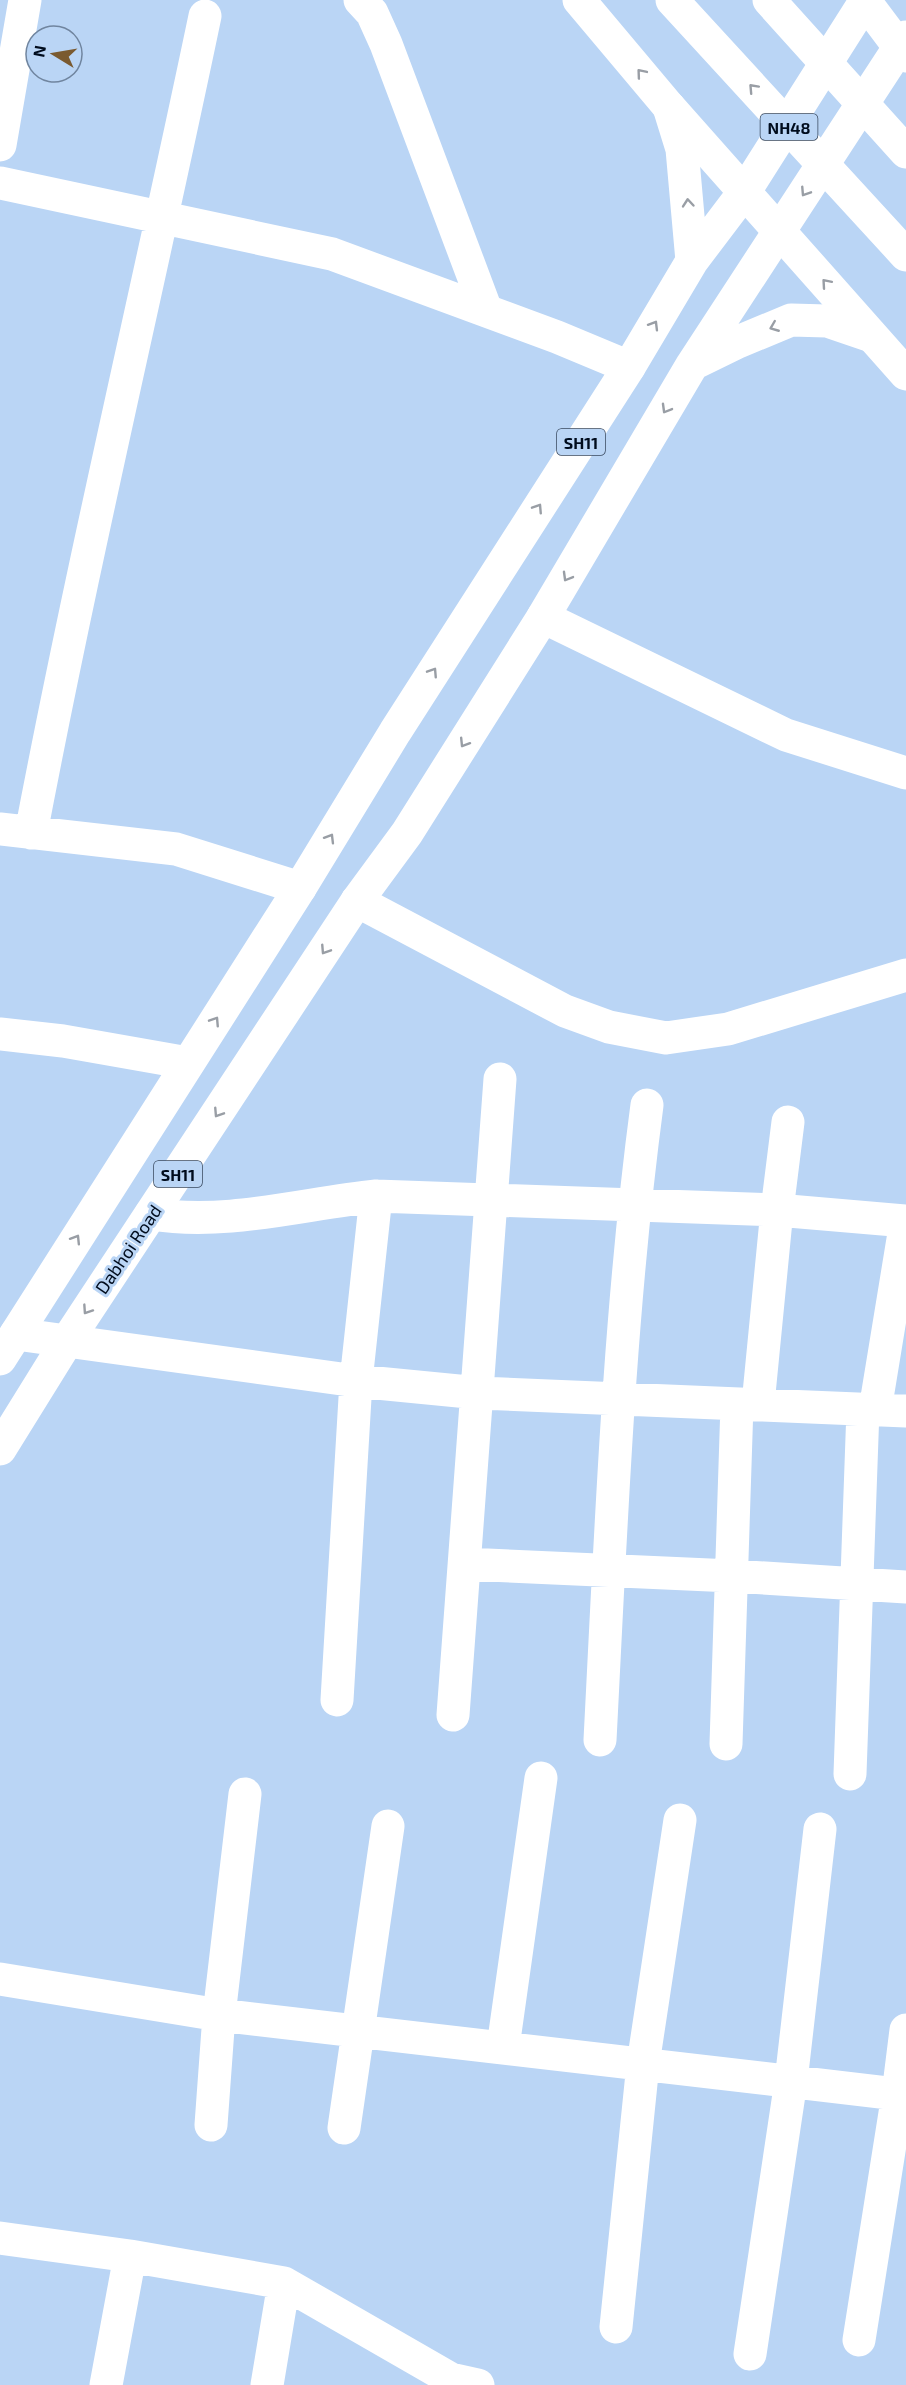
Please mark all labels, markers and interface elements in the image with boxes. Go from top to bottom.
north arrow [24,24,84,84]
text: N [28,44,49,59]
one-way arrow [637,69,648,80]
one-way arrow [749,84,760,95]
road number: NH48 [760,114,818,140]
one-way arrow [801,185,812,196]
one-way arrow [682,198,695,207]
one-way arrow [822,279,833,290]
one-way arrow [770,320,781,332]
one-way arrow [646,321,658,331]
one-way arrow [661,403,673,413]
road number: SH11 [557,429,605,455]
one-way arrow [531,504,543,514]
one-way arrow [563,571,574,581]
one-way arrow [426,668,437,679]
one-way arrow [460,736,471,747]
one-way arrow [323,834,335,844]
one-way arrow [321,943,332,954]
one-way arrow [208,1017,219,1028]
one-way arrow [214,1106,225,1117]
road number: SH11 [154,1161,202,1187]
street label: Dabhoi Road [90,1200,166,1298]
one-way arrow [69,1234,80,1245]
one-way arrow [83,1303,94,1314]

